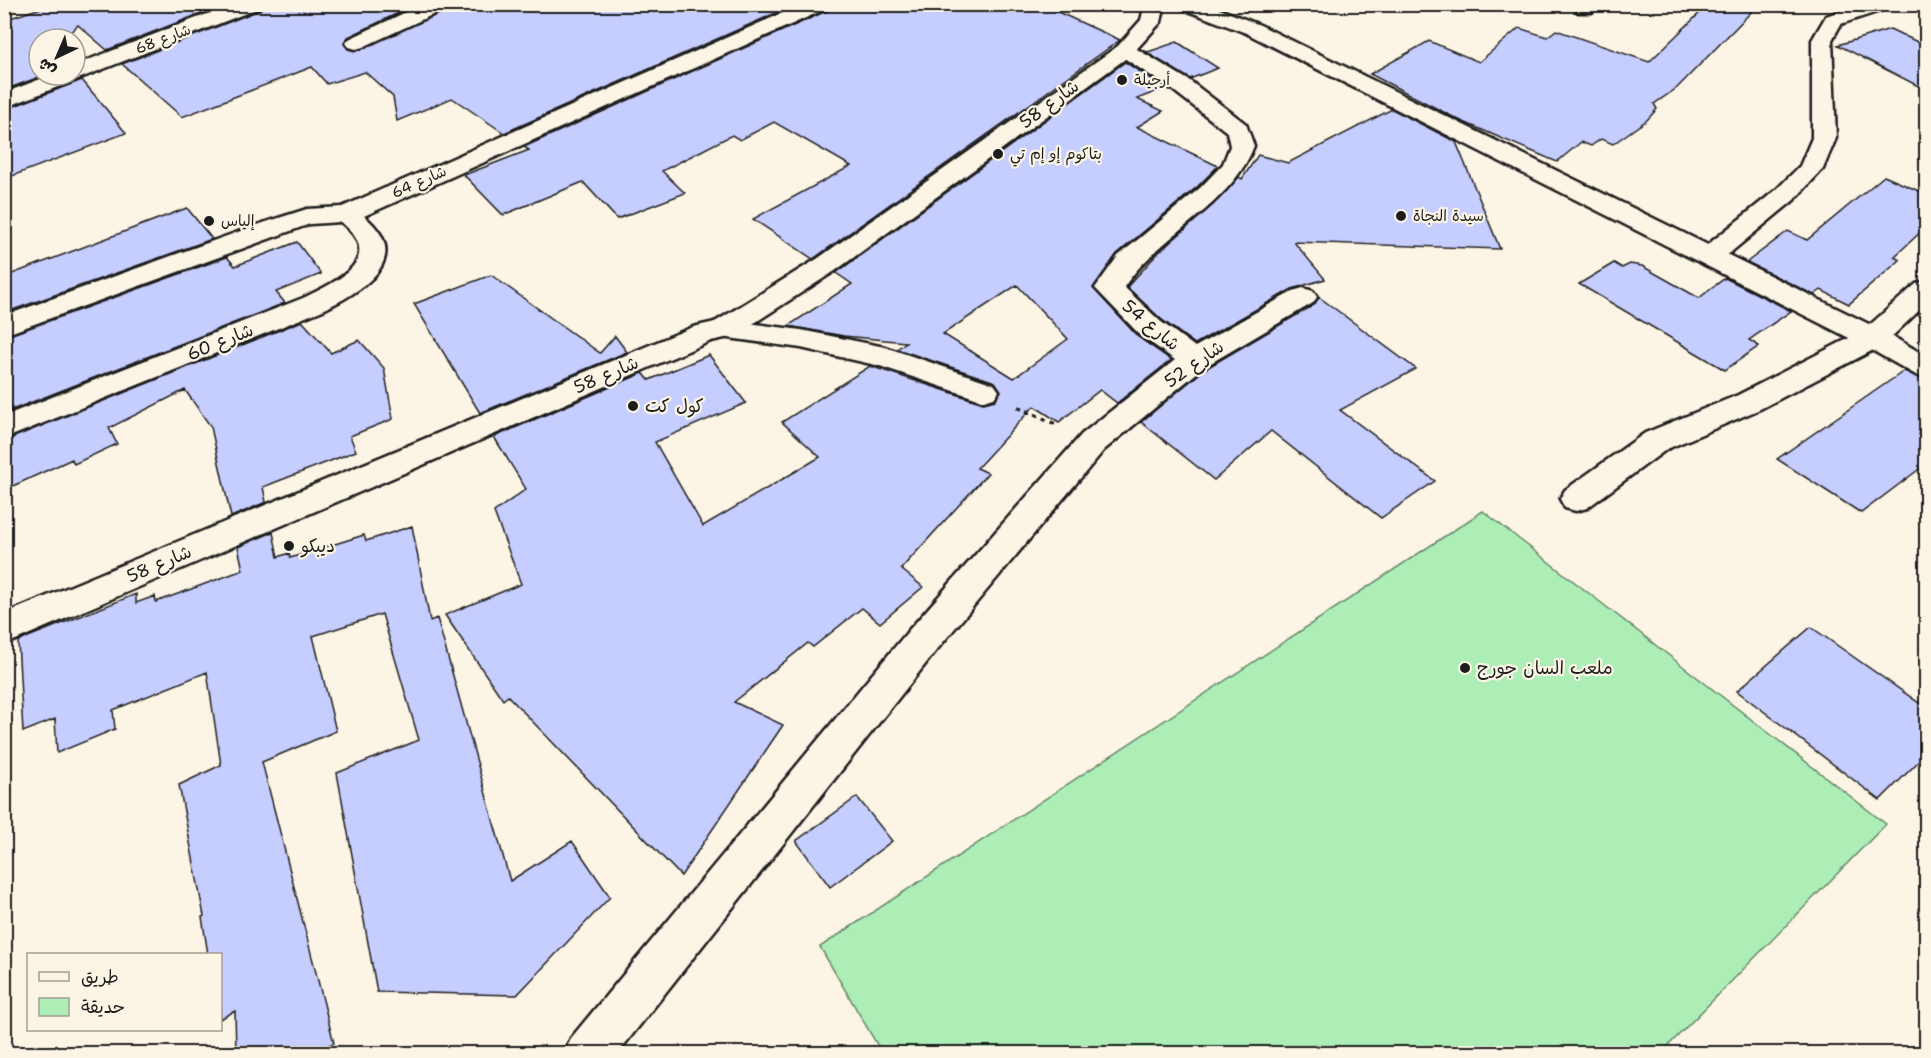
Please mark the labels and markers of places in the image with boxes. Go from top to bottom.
place label: أرجيلة [1134,70,1170,90]
marker: أرجيلة [1115,73,1129,87]
place label: بتاكوم إو إم تي [1010,144,1102,167]
marker: بتاكوم إو إم تي [991,147,1005,161]
place label: سيدة النجاة [1413,206,1484,226]
marker: سيدة النجاة [1394,209,1408,223]
place label: إلياس [221,211,255,231]
marker: إلياس [202,214,216,228]
place label: كول كت [645,394,704,418]
marker: كول كت [626,399,640,413]
place label: ديبكو [300,534,335,558]
marker: ديبكو [282,539,296,553]
place label: ملعب السان جورج [1477,656,1613,680]
marker: ملعب السان جورج [1458,661,1472,675]

